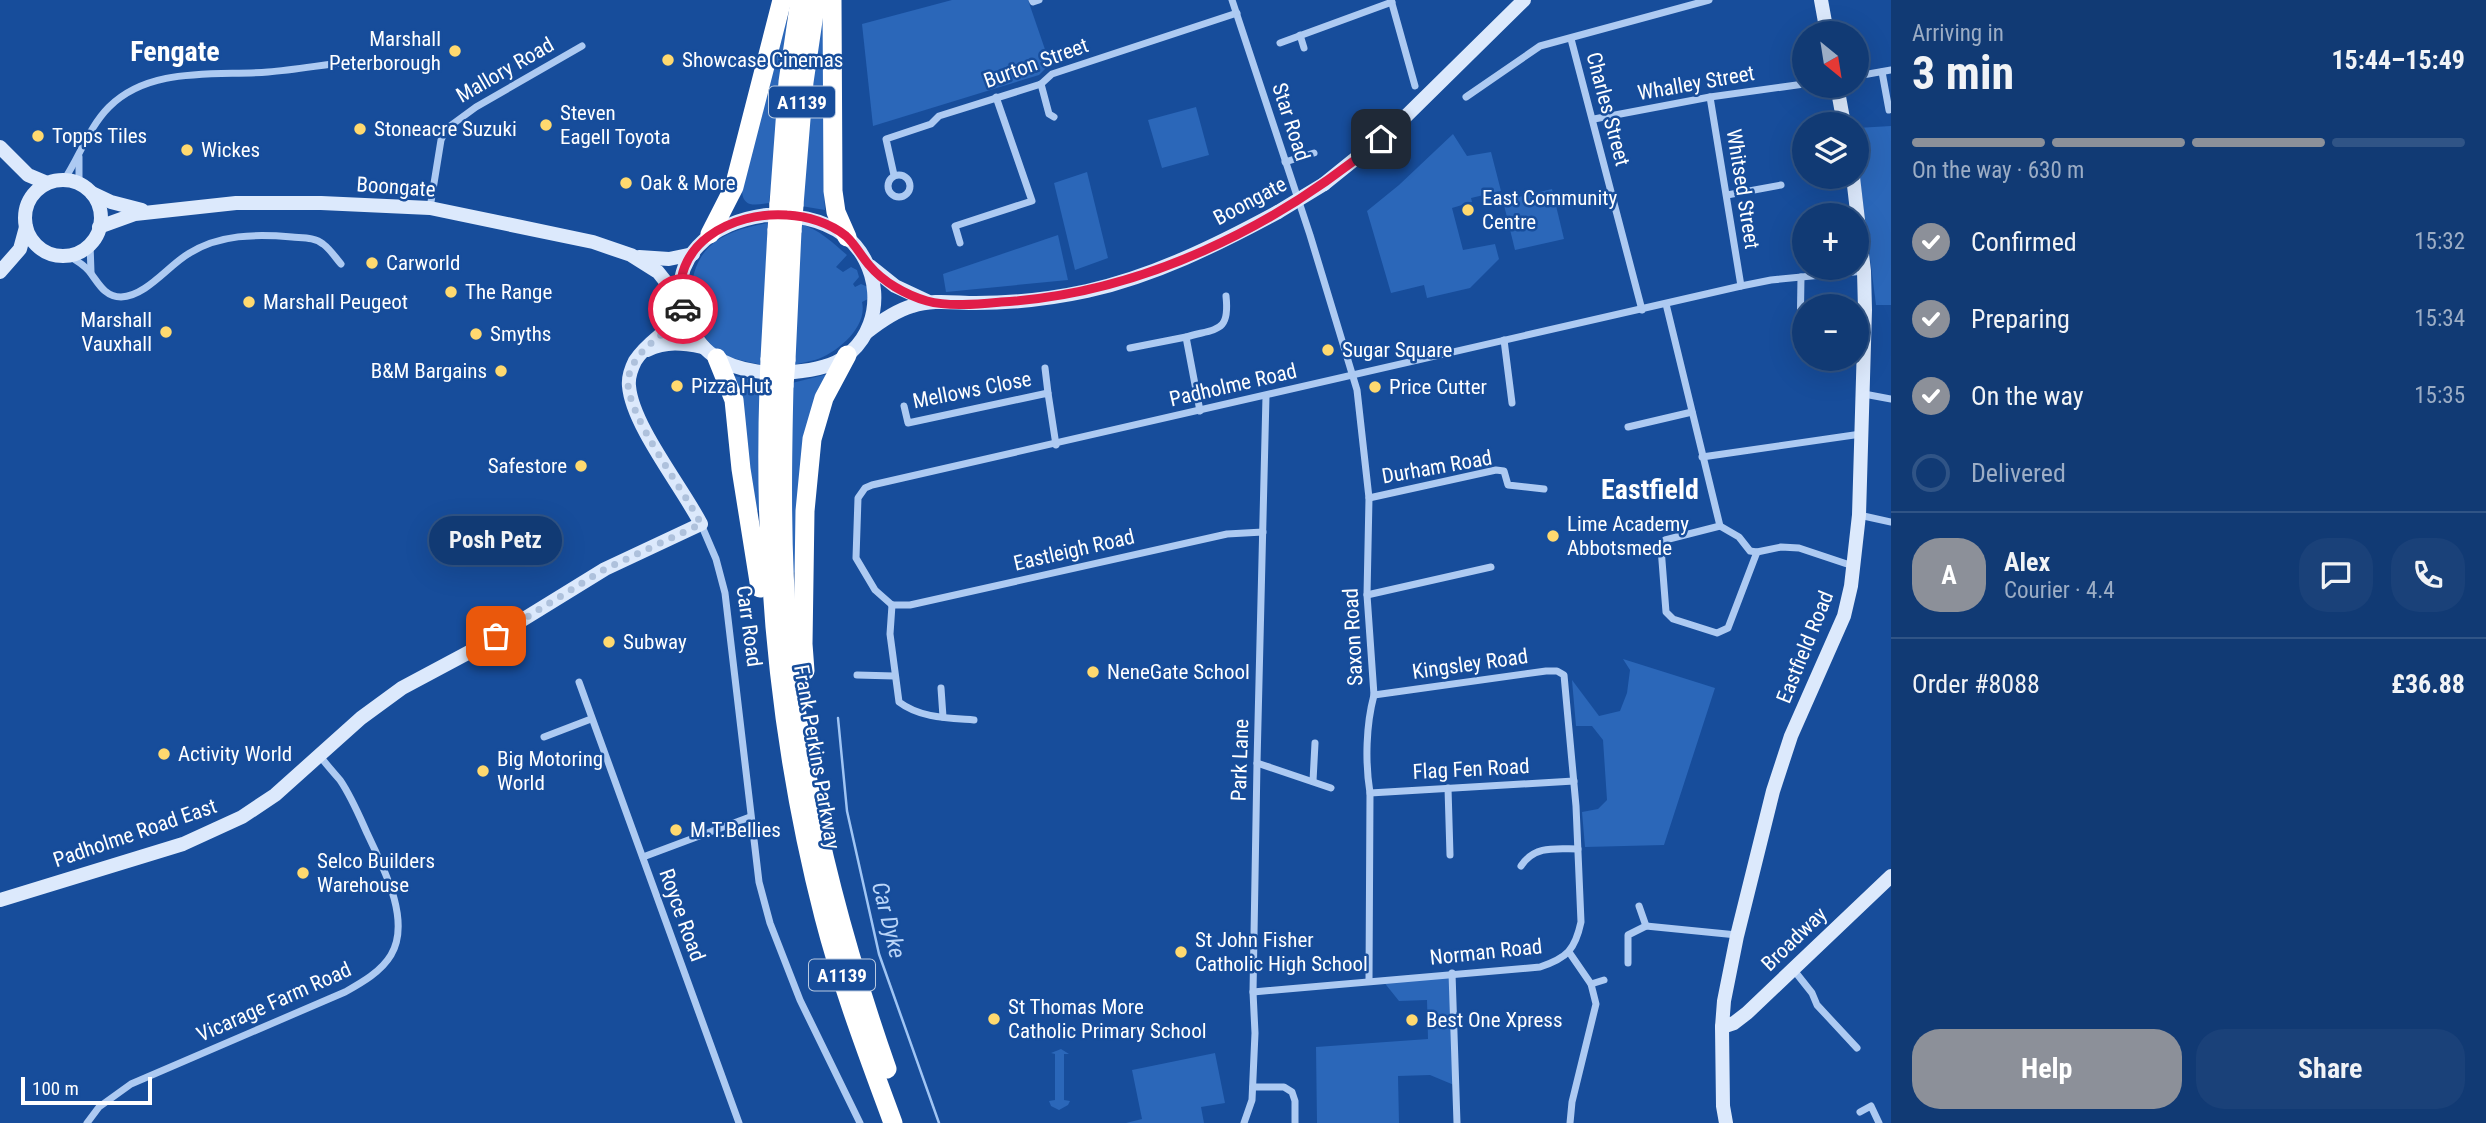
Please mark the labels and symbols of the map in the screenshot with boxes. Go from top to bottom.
north arrow [1792,21,1869,98]
place label: Marshall Peterborough [329,27,441,75]
street label: Mallory Road [452,33,558,107]
street label: Burton Street [981,33,1091,93]
district label: Fengate [130,35,220,68]
marker: Marshall Peterborough [447,43,463,59]
place label: Showcase Cinemas [682,48,843,72]
street label: Charles Street [1581,49,1635,169]
marker: Showcase Cinemas [660,52,676,68]
street label: Whalley Street [1636,61,1756,105]
street label: Star Road [1267,80,1315,164]
road number: A1139 [769,86,835,118]
place label: Steven Eagell Toyota [560,101,670,149]
pin [1351,109,1411,169]
place label: Stoneacre Suzuki [374,117,517,141]
marker: Steven Eagell Toyota [538,117,554,133]
marker: Stoneacre Suzuki [352,121,368,137]
place label: Topps Tiles [52,124,147,148]
street label: Whitsed Street [1722,127,1764,251]
marker: Topps Tiles [30,128,46,144]
place label: Wickes [201,138,260,162]
marker: Wickes [179,142,195,158]
place label: Oak & More [640,171,736,195]
street label: Boongate [356,172,436,202]
street label: Boongate [1209,172,1291,230]
marker: Oak & More [618,175,634,191]
place label: East Community Centre [1482,186,1618,234]
marker: East Community Centre [1460,202,1476,218]
place label: Carworld [386,251,460,275]
marker: Carworld [364,255,380,271]
courier [648,274,718,344]
place label: The Range [465,280,552,304]
marker: The Range [443,284,459,300]
place label: Marshall Peugeot [263,290,408,314]
marker: Marshall Peugeot [241,294,257,310]
place label: Marshall Vauxhall [80,308,152,356]
place label: Smyths [490,322,551,346]
marker: Marshall Vauxhall [158,324,174,340]
marker: Smyths [468,326,484,342]
place label: Sugar Square [1342,338,1452,362]
marker: Sugar Square [1320,342,1336,358]
place label: B&M Bargains [371,359,487,383]
street label: Padholme Road [1167,359,1299,411]
marker: B&M Bargains [493,363,509,379]
street label: Mellows Close [911,367,1034,413]
place label: Pizza Hut [691,374,770,398]
place label: Price Cutter [1389,375,1487,399]
marker: Pizza Hut [669,378,685,394]
marker: Price Cutter [1367,379,1383,395]
street label: Durham Road [1380,445,1494,489]
place label: Safestore [488,454,567,478]
marker: Safestore [573,458,589,474]
district label: Eastfield [1601,473,1699,506]
place label: Lime Academy Abbotsmede [1567,512,1689,560]
callout: Posh Petz [430,517,562,566]
street label: Eastleigh Road [1011,524,1137,576]
marker: Lime Academy Abbotsmede [1545,528,1561,544]
street label: Carr Road [731,584,767,668]
street label: Eastfield Road [1772,587,1838,707]
street label: Saxon Road [1338,588,1368,686]
pin [466,606,526,666]
place label: Subway [623,630,687,654]
marker: Subway [601,634,617,650]
street label: Kingsley Road [1411,644,1529,684]
place label: NeneGate School [1107,660,1250,684]
street label: Frank Perkins Parkway [789,663,845,851]
marker: NeneGate School [1085,664,1101,680]
street label: Park Lane [1227,718,1253,802]
place label: Activity World [178,742,292,766]
marker: Activity World [156,746,172,762]
place label: Big Motoring World [497,747,603,795]
street label: Flag Fen Road [1412,754,1530,784]
marker: Big Motoring World [475,763,491,779]
street label: Padholme Road East [50,794,220,872]
place label: M.T.Bellies [690,818,781,842]
marker: M.T.Bellies [668,822,684,838]
place label: Selco Builders Warehouse [317,849,435,897]
marker: Selco Builders Warehouse [295,865,311,881]
street label: Royce Road [654,865,710,965]
water label: Car Dyke [866,879,911,961]
street label: Broadway [1757,902,1832,976]
place label: St John Fisher Catholic High School [1195,928,1368,976]
street label: Norman Road [1429,934,1543,970]
marker: St John Fisher Catholic High School [1173,944,1189,960]
street label: Vicarage Farm Road [193,957,355,1047]
road number: A1139 [809,959,875,990]
place label: St Thomas More Catholic Primary School [1008,995,1207,1043]
place label: Best One Xpress [1426,1008,1563,1032]
marker: St Thomas More Catholic Primary School [986,1011,1002,1027]
marker: Best One Xpress [1404,1012,1420,1028]
scale bar [21,1074,152,1106]

